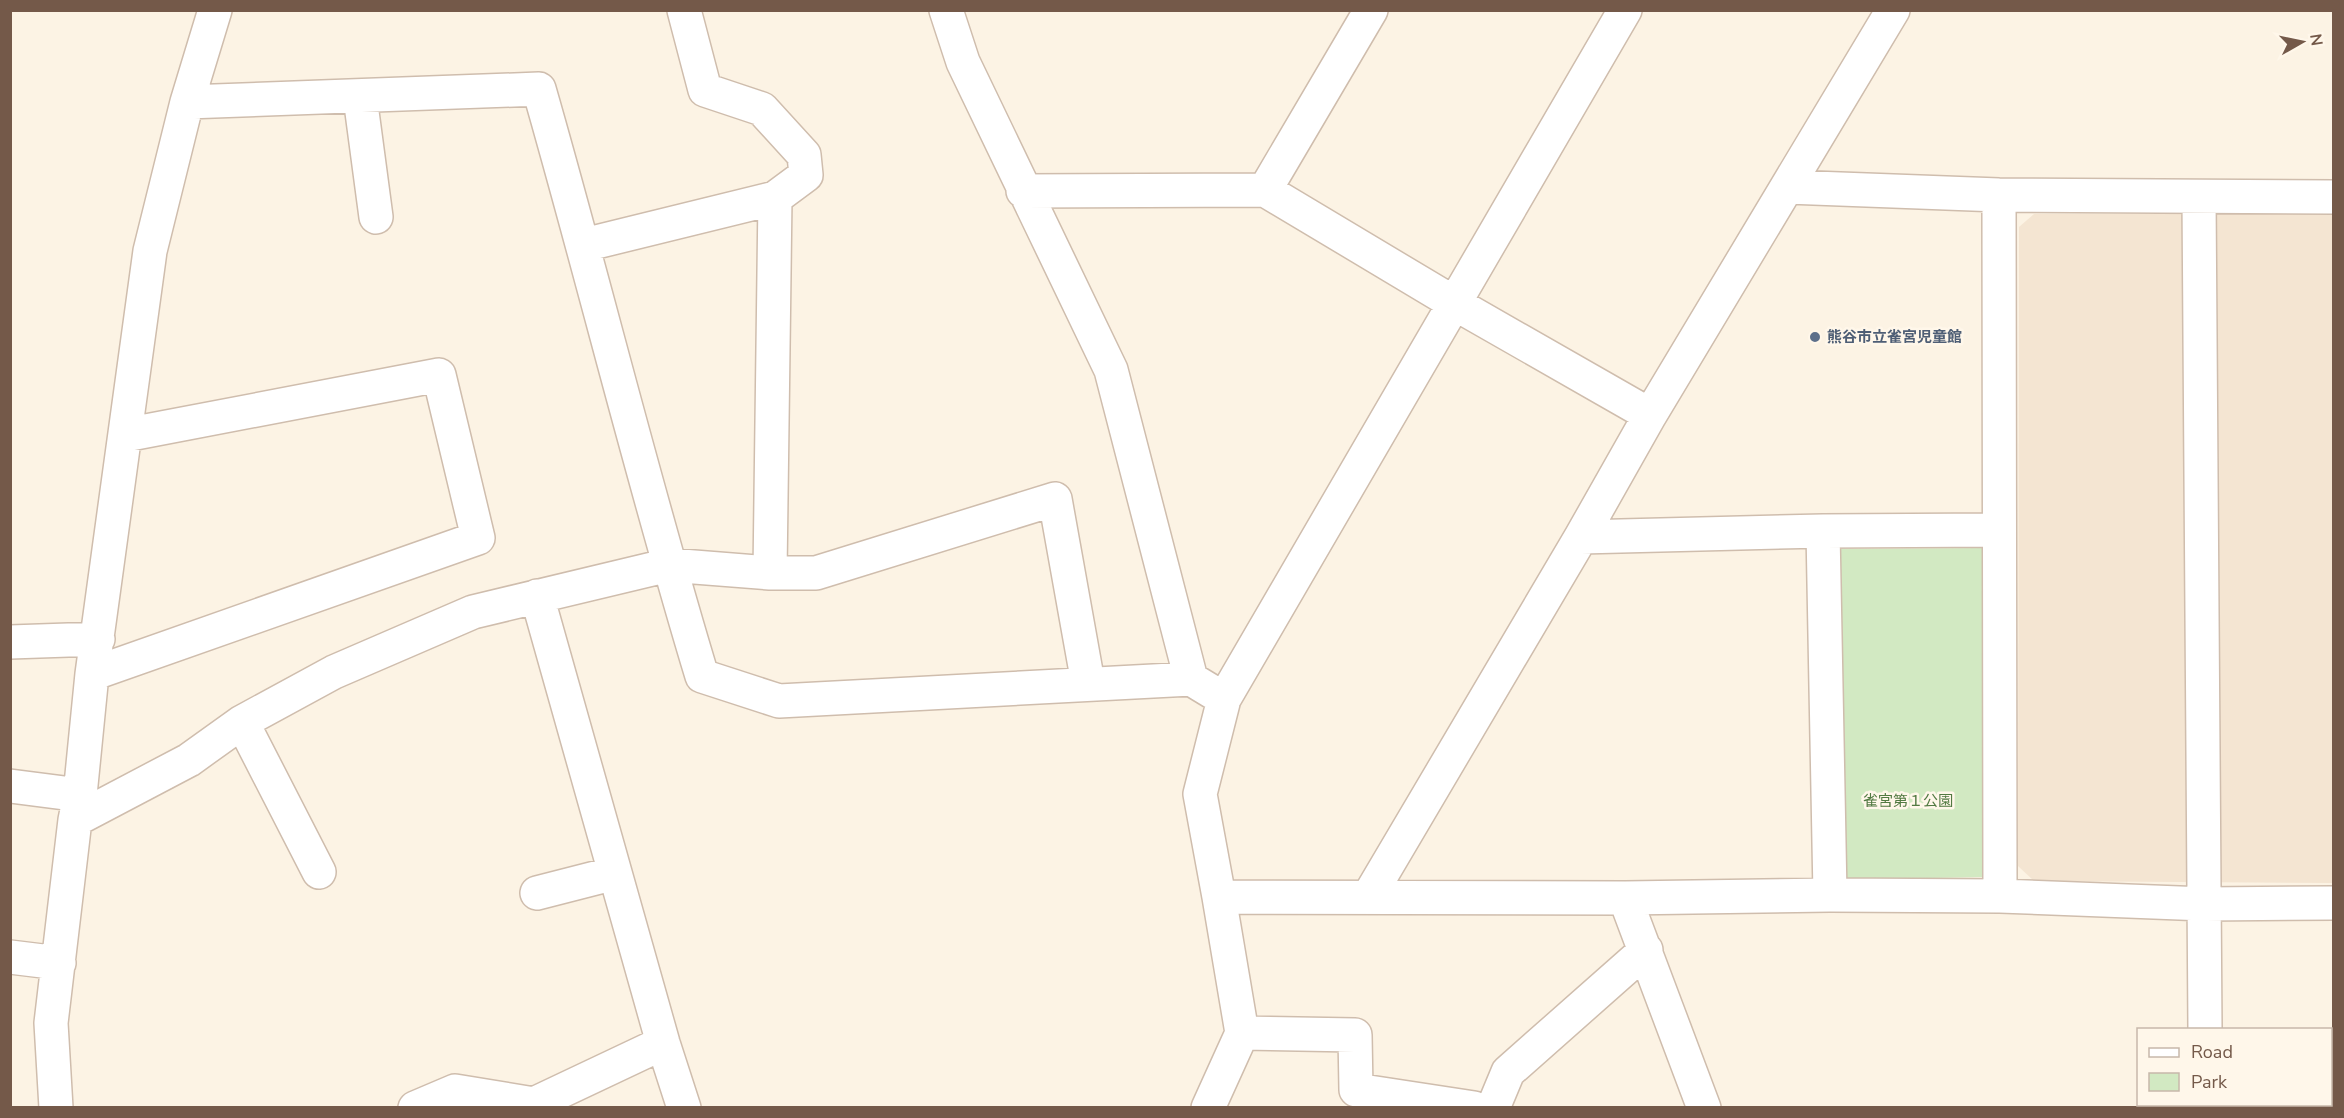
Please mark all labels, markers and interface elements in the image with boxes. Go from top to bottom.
north arrow [2272,12,2332,72]
text: N [2304,32,2328,47]
place label: 熊谷市立雀宮児童館 [1827,327,1962,347]
marker: 熊谷市立雀宮児童館 [1808,330,1822,344]
park label: 雀宮第１公園 [1863,791,1953,811]
legend [2137,1028,2332,1106]
text: Road [2191,1040,2233,1064]
text: Park [2191,1070,2228,1094]

